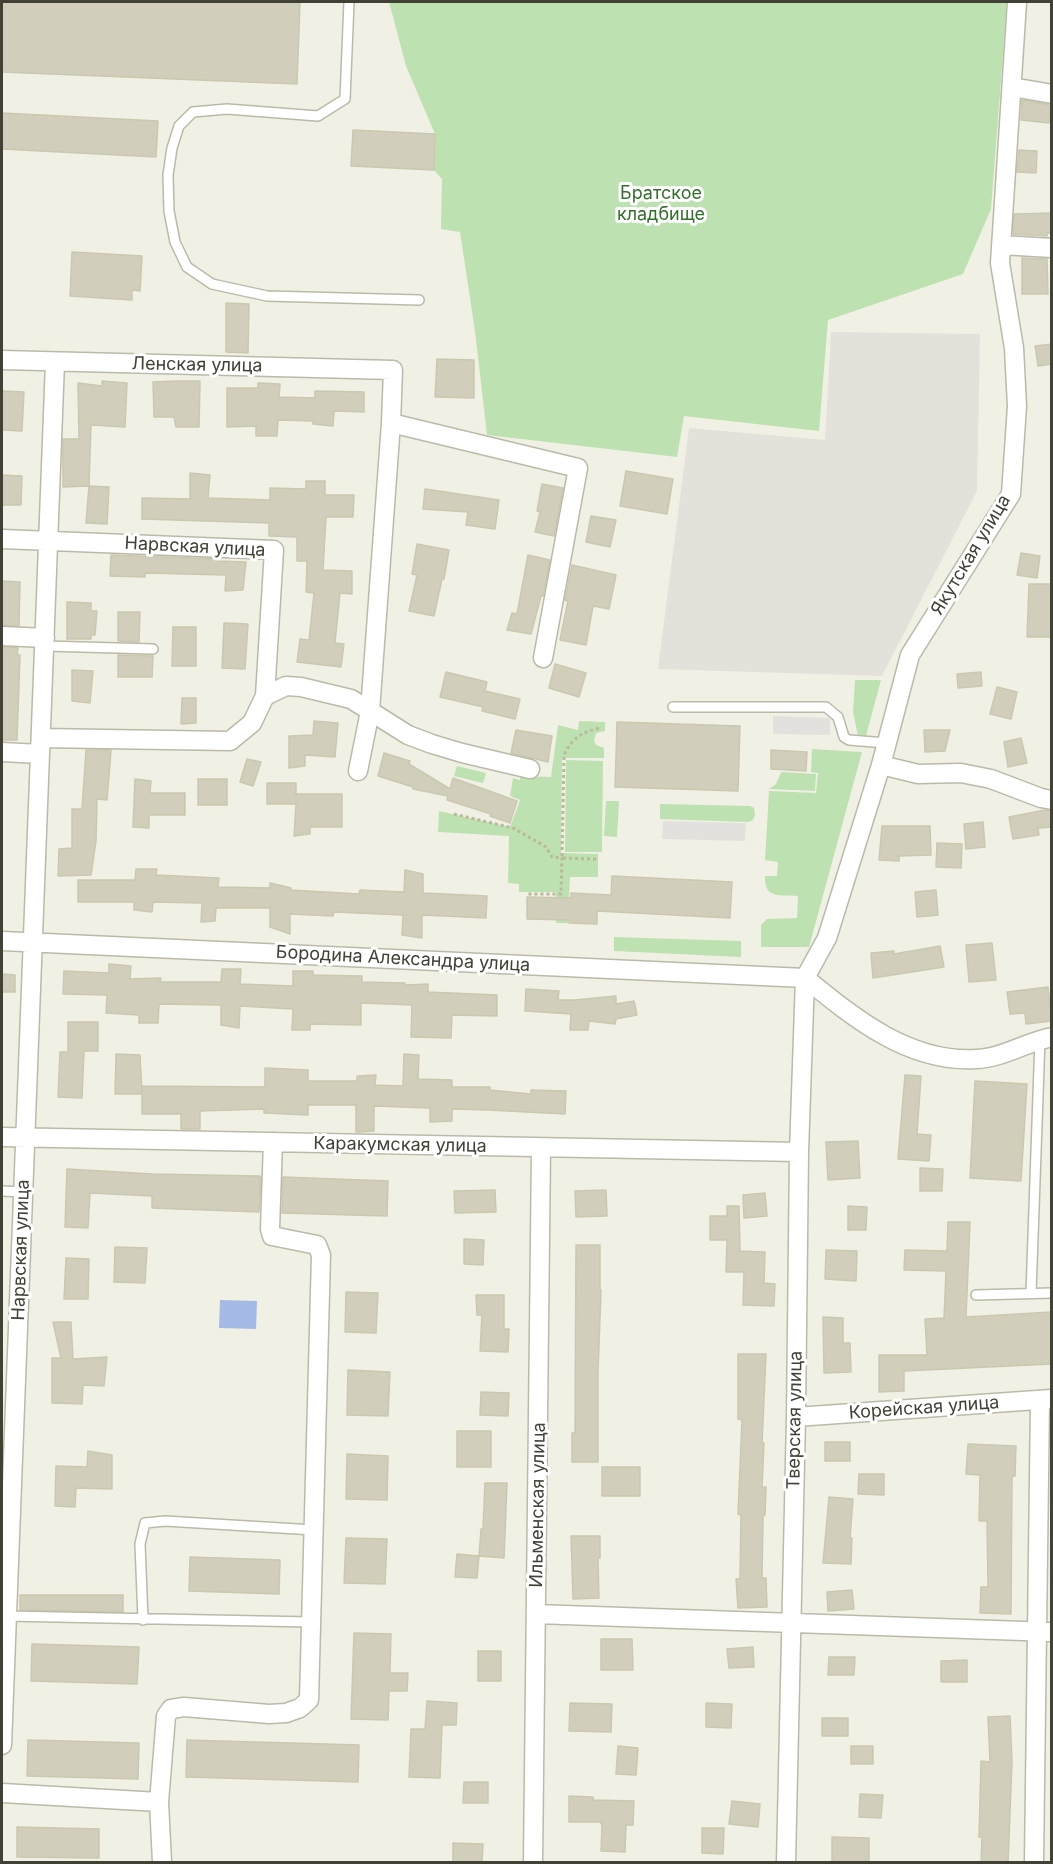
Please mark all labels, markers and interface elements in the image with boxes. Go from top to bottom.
park label: Братское кладбище [617,183,705,226]
street label: Ленская улица [131,353,263,377]
street label: Якутская улица [927,491,1015,619]
street label: Нарвская улица [124,533,266,561]
street label: Бородина Александра улица [275,942,531,976]
street label: Каракумская улица [313,1133,487,1157]
street label: Нарвская улица [8,1179,34,1321]
street label: Тверская улица [783,1351,807,1489]
street label: Корейская улица [848,1392,1000,1424]
street label: Ильменская улица [526,1422,550,1588]

